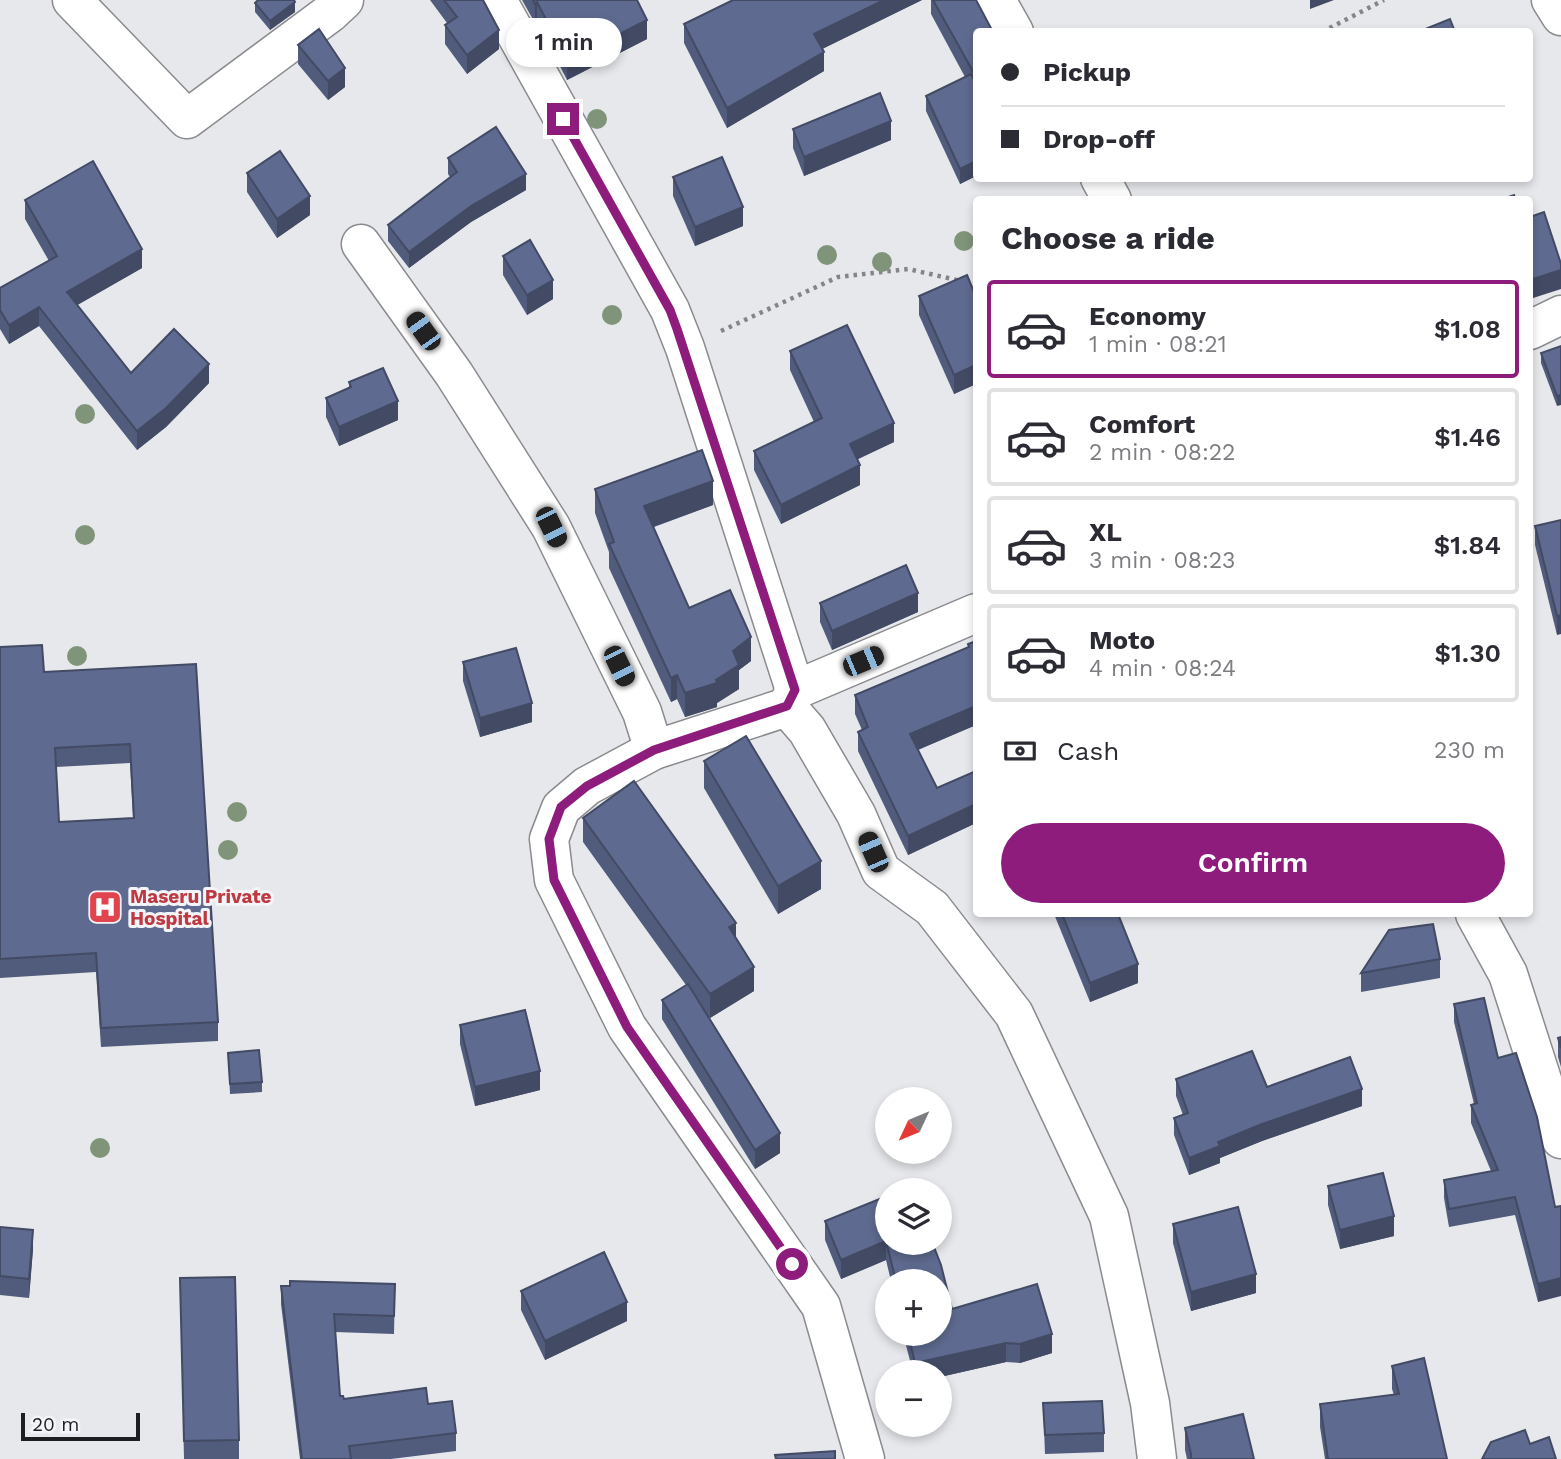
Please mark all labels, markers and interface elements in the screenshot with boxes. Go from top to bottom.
callout: 1 min [505,18,621,66]
text: 1 min [534,29,594,56]
text: Pickup [1043,57,1131,87]
route end [547,103,579,135]
text: Drop-off [1043,124,1155,154]
text: Choose a ride [1001,219,1215,257]
icon: car [1005,298,1068,361]
text: Economy [1089,301,1206,331]
car [403,308,444,354]
text: $1.08 [1434,314,1501,344]
text: 1 min · 08:21 [1089,331,1227,358]
icon: car [1005,406,1068,469]
text: Comfort [1089,409,1195,439]
text: $1.46 [1434,422,1501,452]
text: 2 min · 08:22 [1089,439,1236,466]
car [533,504,570,550]
icon: car [1005,514,1068,577]
text: XL [1089,517,1122,547]
text: $1.84 [1434,530,1501,560]
text: 3 min · 08:23 [1089,547,1236,574]
icon: car [1005,622,1068,685]
text: Moto [1089,625,1155,655]
text: $1.30 [1435,638,1501,668]
car [601,643,638,689]
car [840,643,887,679]
text: 4 min · 08:24 [1089,655,1236,682]
icon: cash [1001,732,1039,770]
text: Cash [1057,736,1119,766]
text: 230 m [1434,737,1505,764]
button: Confirm [1001,823,1505,903]
car [855,829,892,875]
place label: Maseru Private Hospital [130,885,271,930]
hospital icon: Maseru Private Hospital [86,888,124,926]
north arrow [875,1087,952,1164]
map controls [875,1087,952,1437]
button: layers [875,1178,952,1255]
route start [776,1248,808,1280]
button: + [875,1269,952,1346]
button: − [875,1360,952,1437]
scale bar [21,1410,140,1442]
text: 20 m [32,1413,79,1436]

